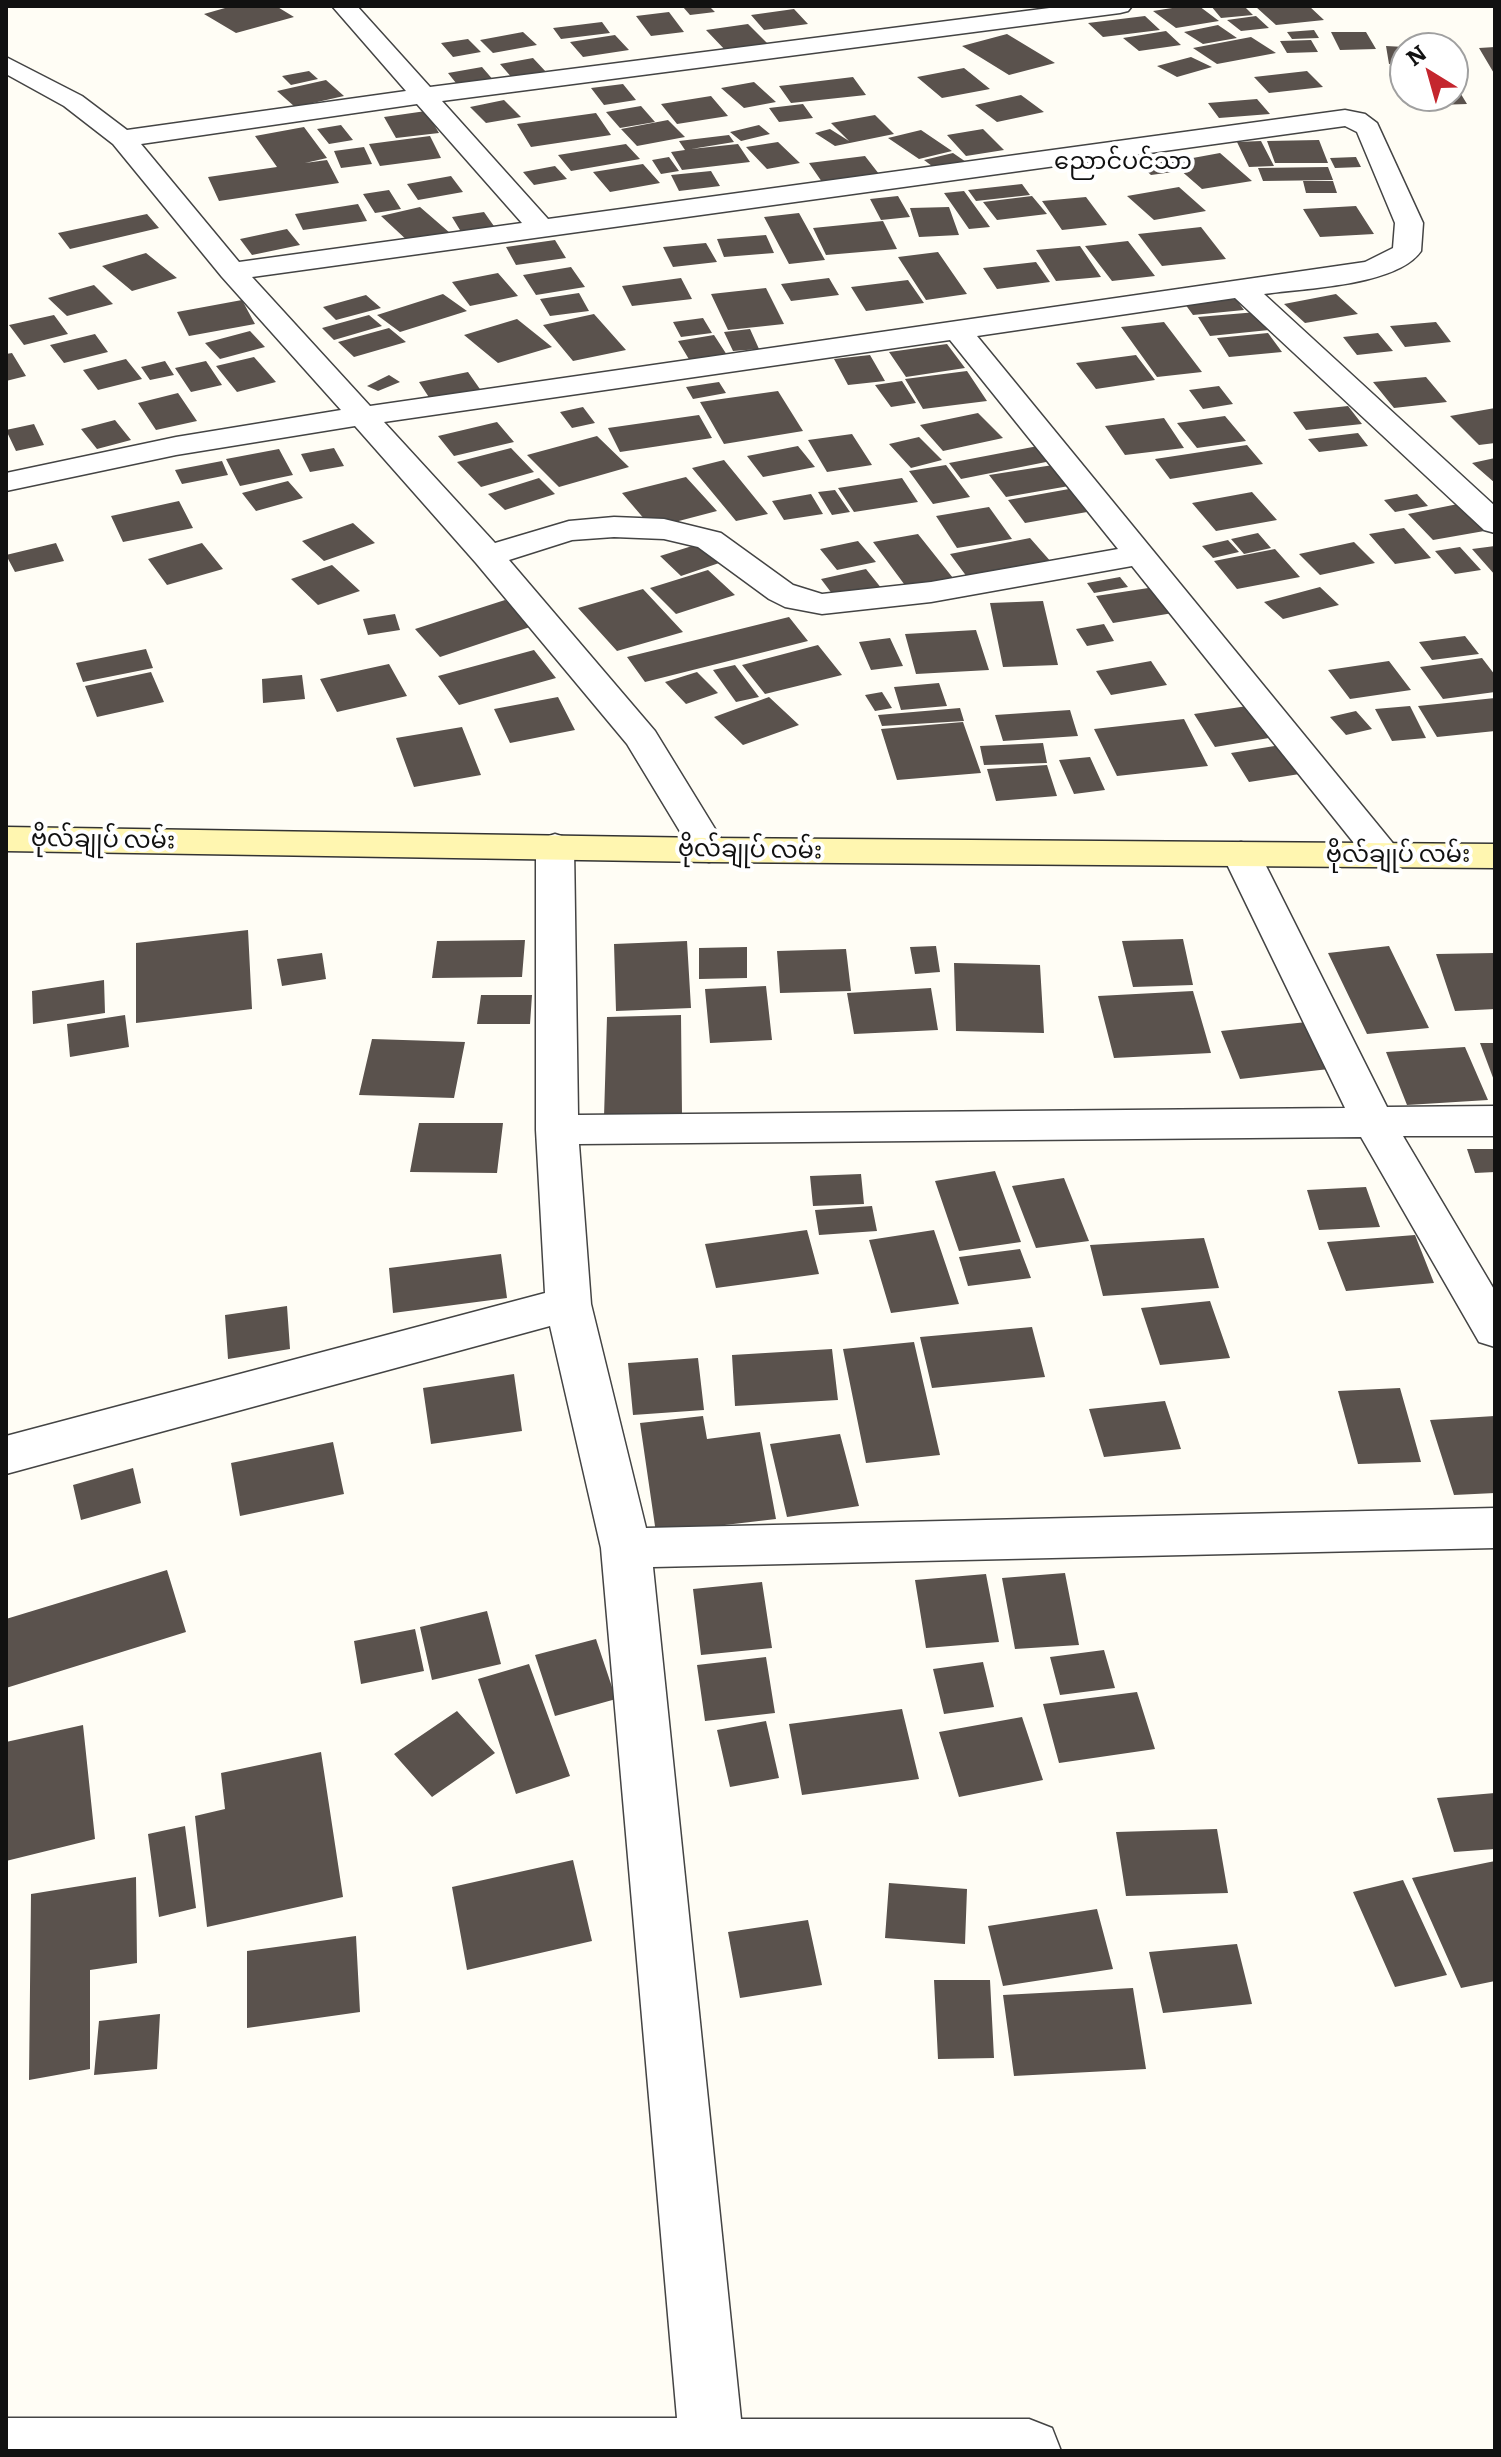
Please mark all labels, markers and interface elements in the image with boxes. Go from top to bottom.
north arrow [1389,32,1469,112]
text: N [1398,35,1433,73]
district label: ညောင်ပင်သာ [1054,148,1192,176]
street label: ဗိုလ်ချုပ် လမ်း [31,824,175,856]
street label: ဗိုလ်ချုပ် လမ်း [678,834,822,866]
street label: ဗိုလ်ချုပ် လမ်း [1326,841,1470,869]

